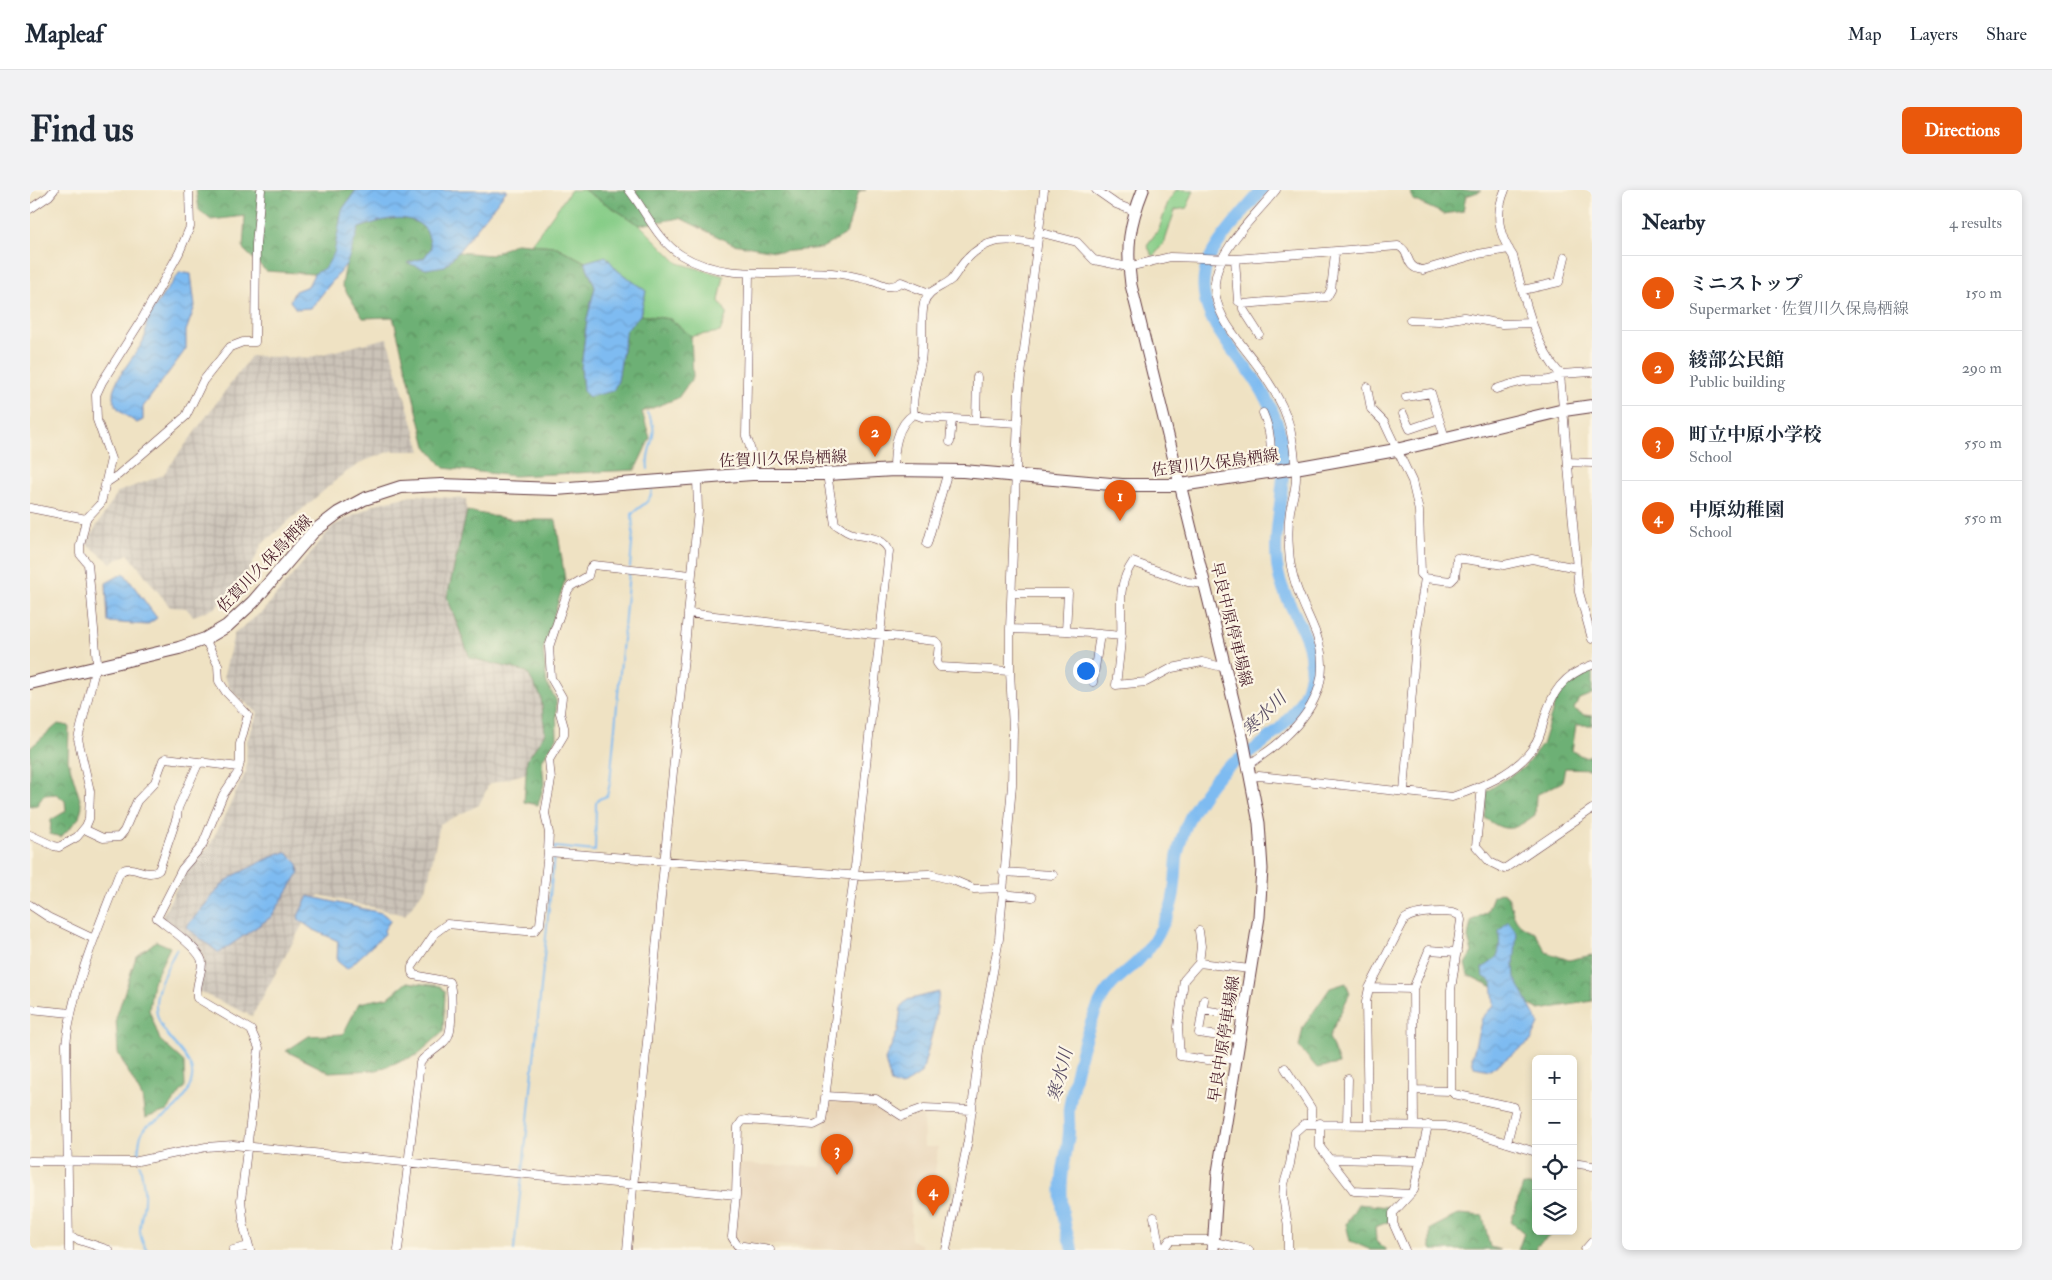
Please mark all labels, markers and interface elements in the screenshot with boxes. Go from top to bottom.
text: Mapleaf [25,19,104,50]
text: Map [1848,23,1882,46]
text: Layers [1910,23,1958,46]
text: Share [1986,23,2027,46]
button: Directions [1902,107,2022,154]
text: Find us [30,108,134,152]
text: Nearby [1642,209,1705,236]
text: 4 results [1949,213,2002,233]
text: ミニストップ [1689,272,1802,296]
text: 1 [1655,283,1661,303]
text: 150 m [1965,283,2002,303]
text: Supermarket · 佐賀川久保鳥栖線 [1689,299,1909,319]
text: 綾部公民館 [1689,348,1784,372]
text: 2 [1654,358,1662,378]
text: 290 m [1962,358,2002,378]
text: Public building [1689,372,1785,392]
pin: 2 [859,416,891,457]
text: 町立中原小学校 [1689,423,1822,447]
text: 3 [1655,433,1661,453]
text: 550 m [1964,433,2002,453]
street label: 佐賀川久保鳥栖線 [1150,445,1280,481]
street label: 佐賀川久保鳥栖線 [719,447,847,471]
text: School [1689,447,1732,467]
pin: 1 [1104,480,1136,521]
text: 中原幼稚園 [1689,498,1784,522]
text: 4 [1654,508,1662,528]
text: 550 m [1964,508,2002,528]
street label: 佐賀川久保鳥栖線 [213,511,316,617]
text: School [1689,522,1732,542]
street label: 早良中原停車場線 [1206,560,1256,689]
your location [1073,658,1099,684]
water label: 寒水川 [1237,686,1293,742]
street label: 早良中原停車場線 [1204,974,1244,1104]
water label: 寒水川 [1043,1044,1079,1104]
map controls [1532,1055,1577,1235]
button: + [1532,1055,1577,1100]
button: − [1532,1100,1577,1145]
pin: 3 [821,1134,853,1175]
button: locate [1532,1145,1577,1190]
pin: 4 [917,1175,949,1216]
button: layers [1532,1190,1577,1235]

